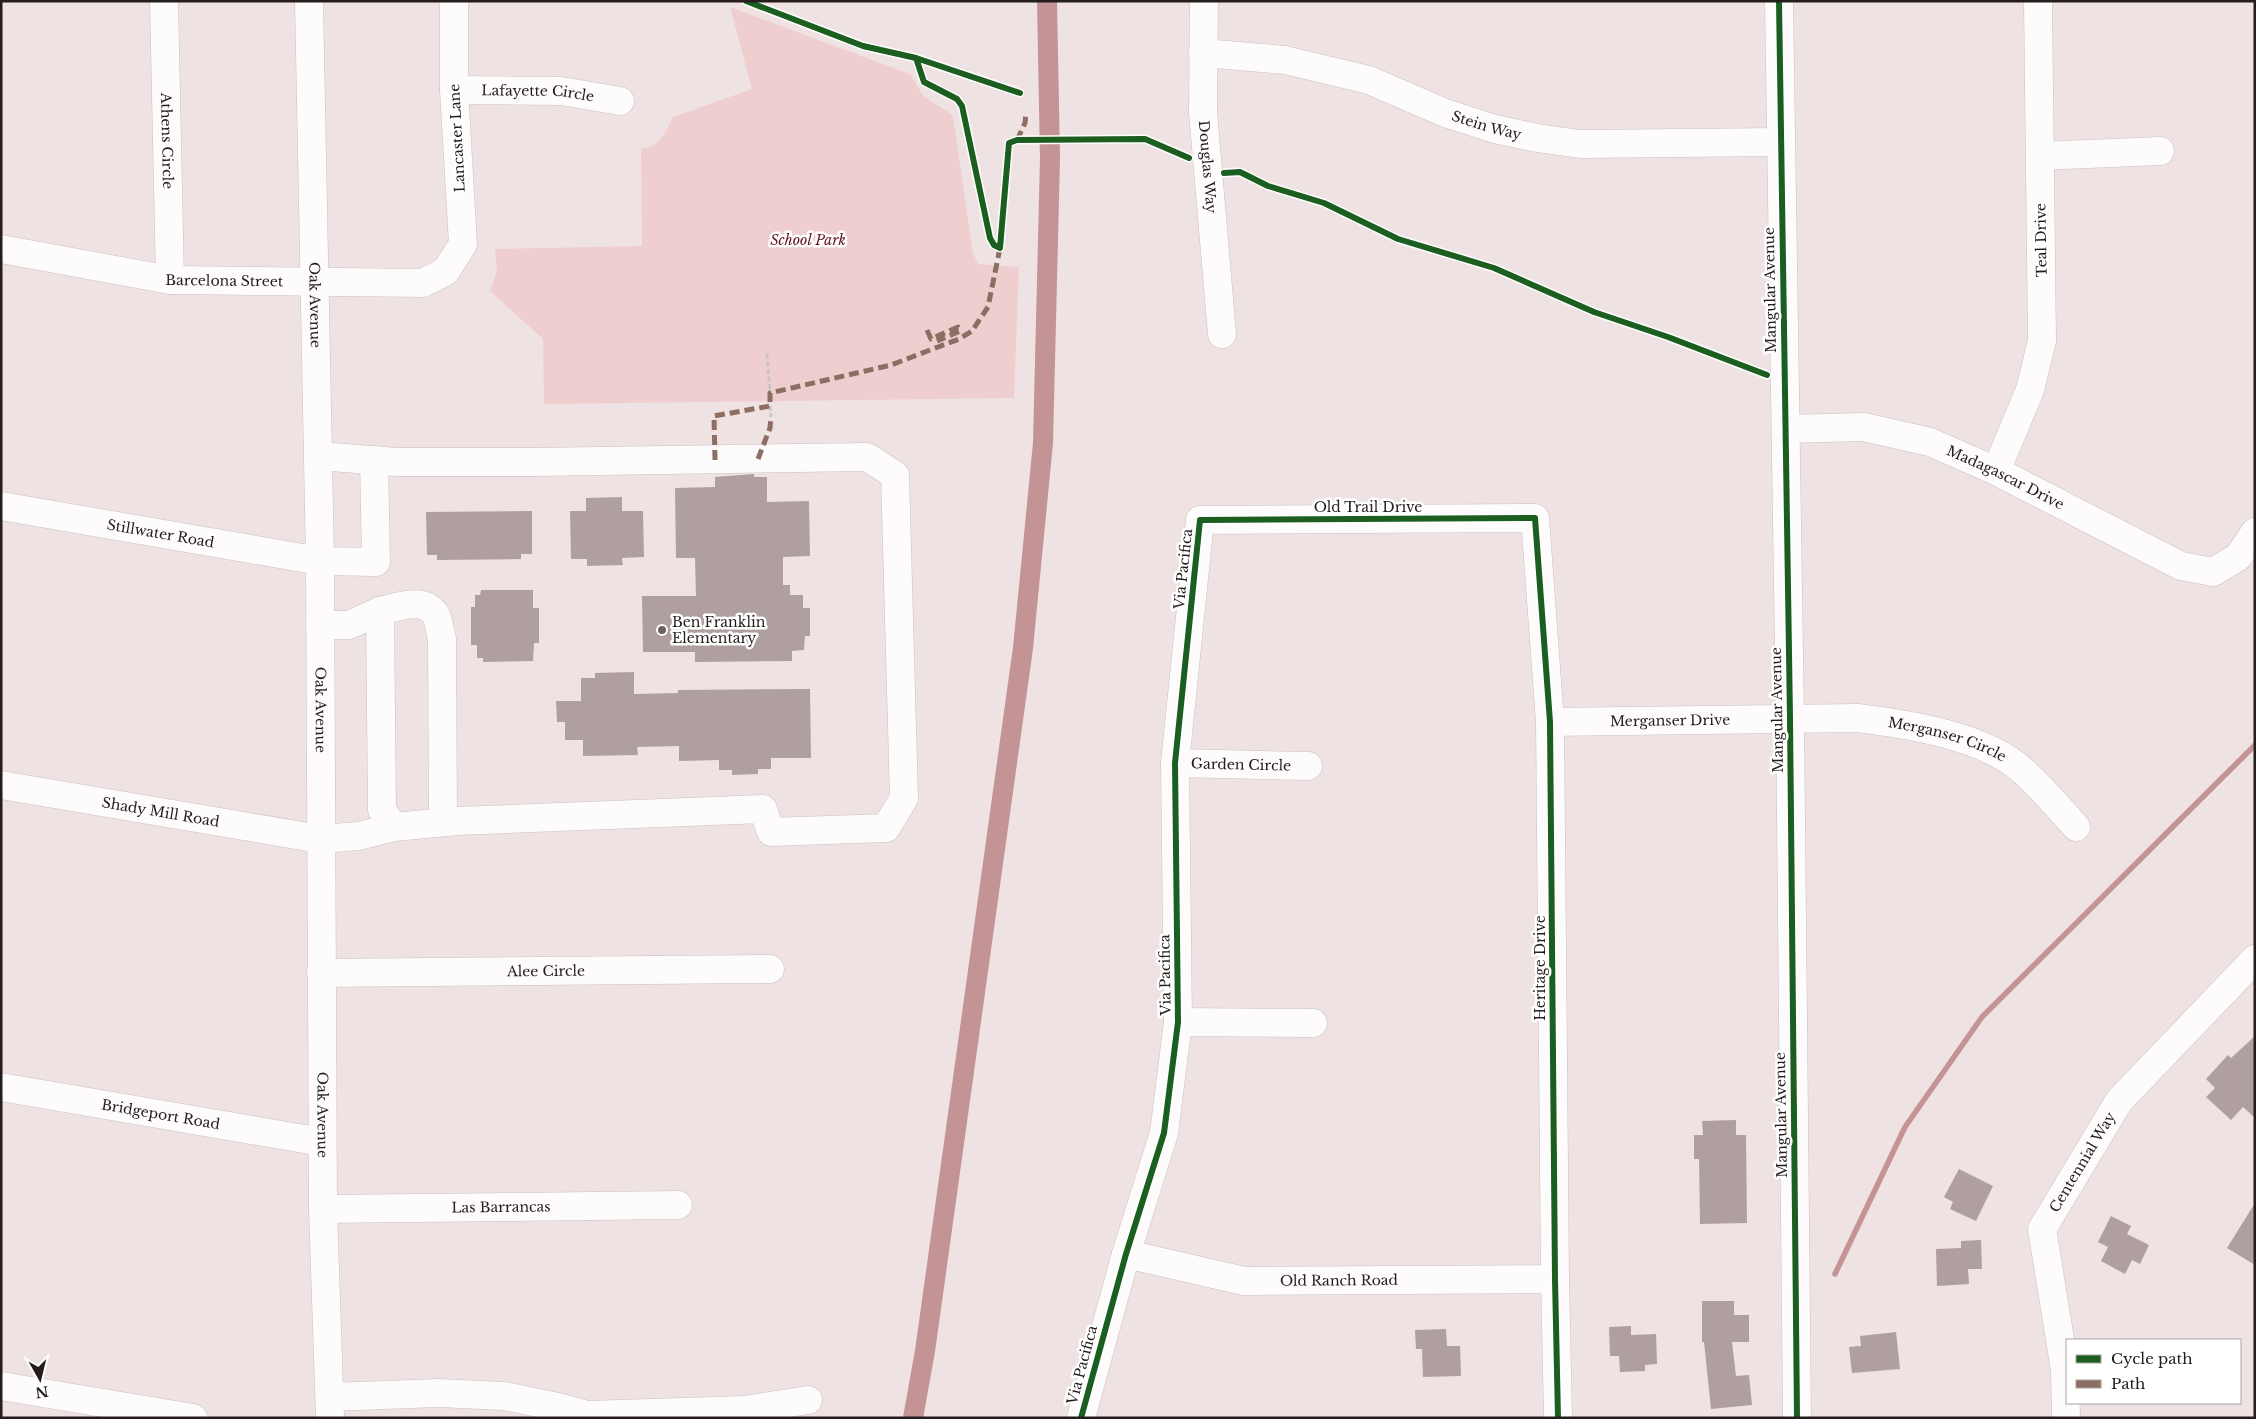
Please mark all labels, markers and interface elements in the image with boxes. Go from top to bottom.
street label: Lafayette Circle [481,81,596,105]
street label: Lancaster Lane [445,83,469,193]
street label: Athens Circle [157,92,177,189]
street label: Stein Way [1449,107,1523,143]
street label: Douglas Way [1195,120,1221,214]
street label: Teal Drive [2031,203,2051,277]
street label: Mangular Avenue [1760,227,1780,353]
park label: School Park [770,231,846,249]
street label: Oak Avenue [305,262,325,348]
street label: Barcelona Street [165,271,284,290]
street label: Madagascar Drive [1944,441,2067,513]
street label: Old Trail Drive [1314,498,1422,516]
street label: Stillwater Road [106,515,216,552]
street label: Via Pacifica [1170,527,1196,611]
place label: Ben Franklin Elementary [672,613,766,647]
marker: Ben Franklin Elementary [656,624,668,636]
street label: Mangular Avenue [1767,647,1787,773]
street label: Oak Avenue [311,667,330,753]
street label: Merganser Drive [1610,711,1730,730]
street label: Merganser Circle [1887,713,2010,766]
street label: Garden Circle [1191,754,1291,775]
street label: Shady Mill Road [101,793,221,831]
street label: Heritage Drive [1531,915,1549,1021]
street label: Via Pacifica [1155,934,1175,1017]
street label: Alee Circle [506,962,585,980]
street label: Mangular Avenue [1771,1052,1791,1178]
street label: Oak Avenue [313,1072,332,1158]
street label: Bridgeport Road [100,1095,222,1133]
street label: Centennial Way [2045,1109,2119,1215]
street label: Las Barrancas [451,1197,551,1217]
street label: Old Ranch Road [1280,1271,1399,1290]
street label: Via Pacifica [1063,1323,1101,1407]
legend [2066,1339,2241,1404]
text: Cycle path [2111,1349,2193,1368]
north arrow [15,1354,65,1404]
text: Path [2111,1374,2145,1393]
text: N [34,1382,50,1402]

